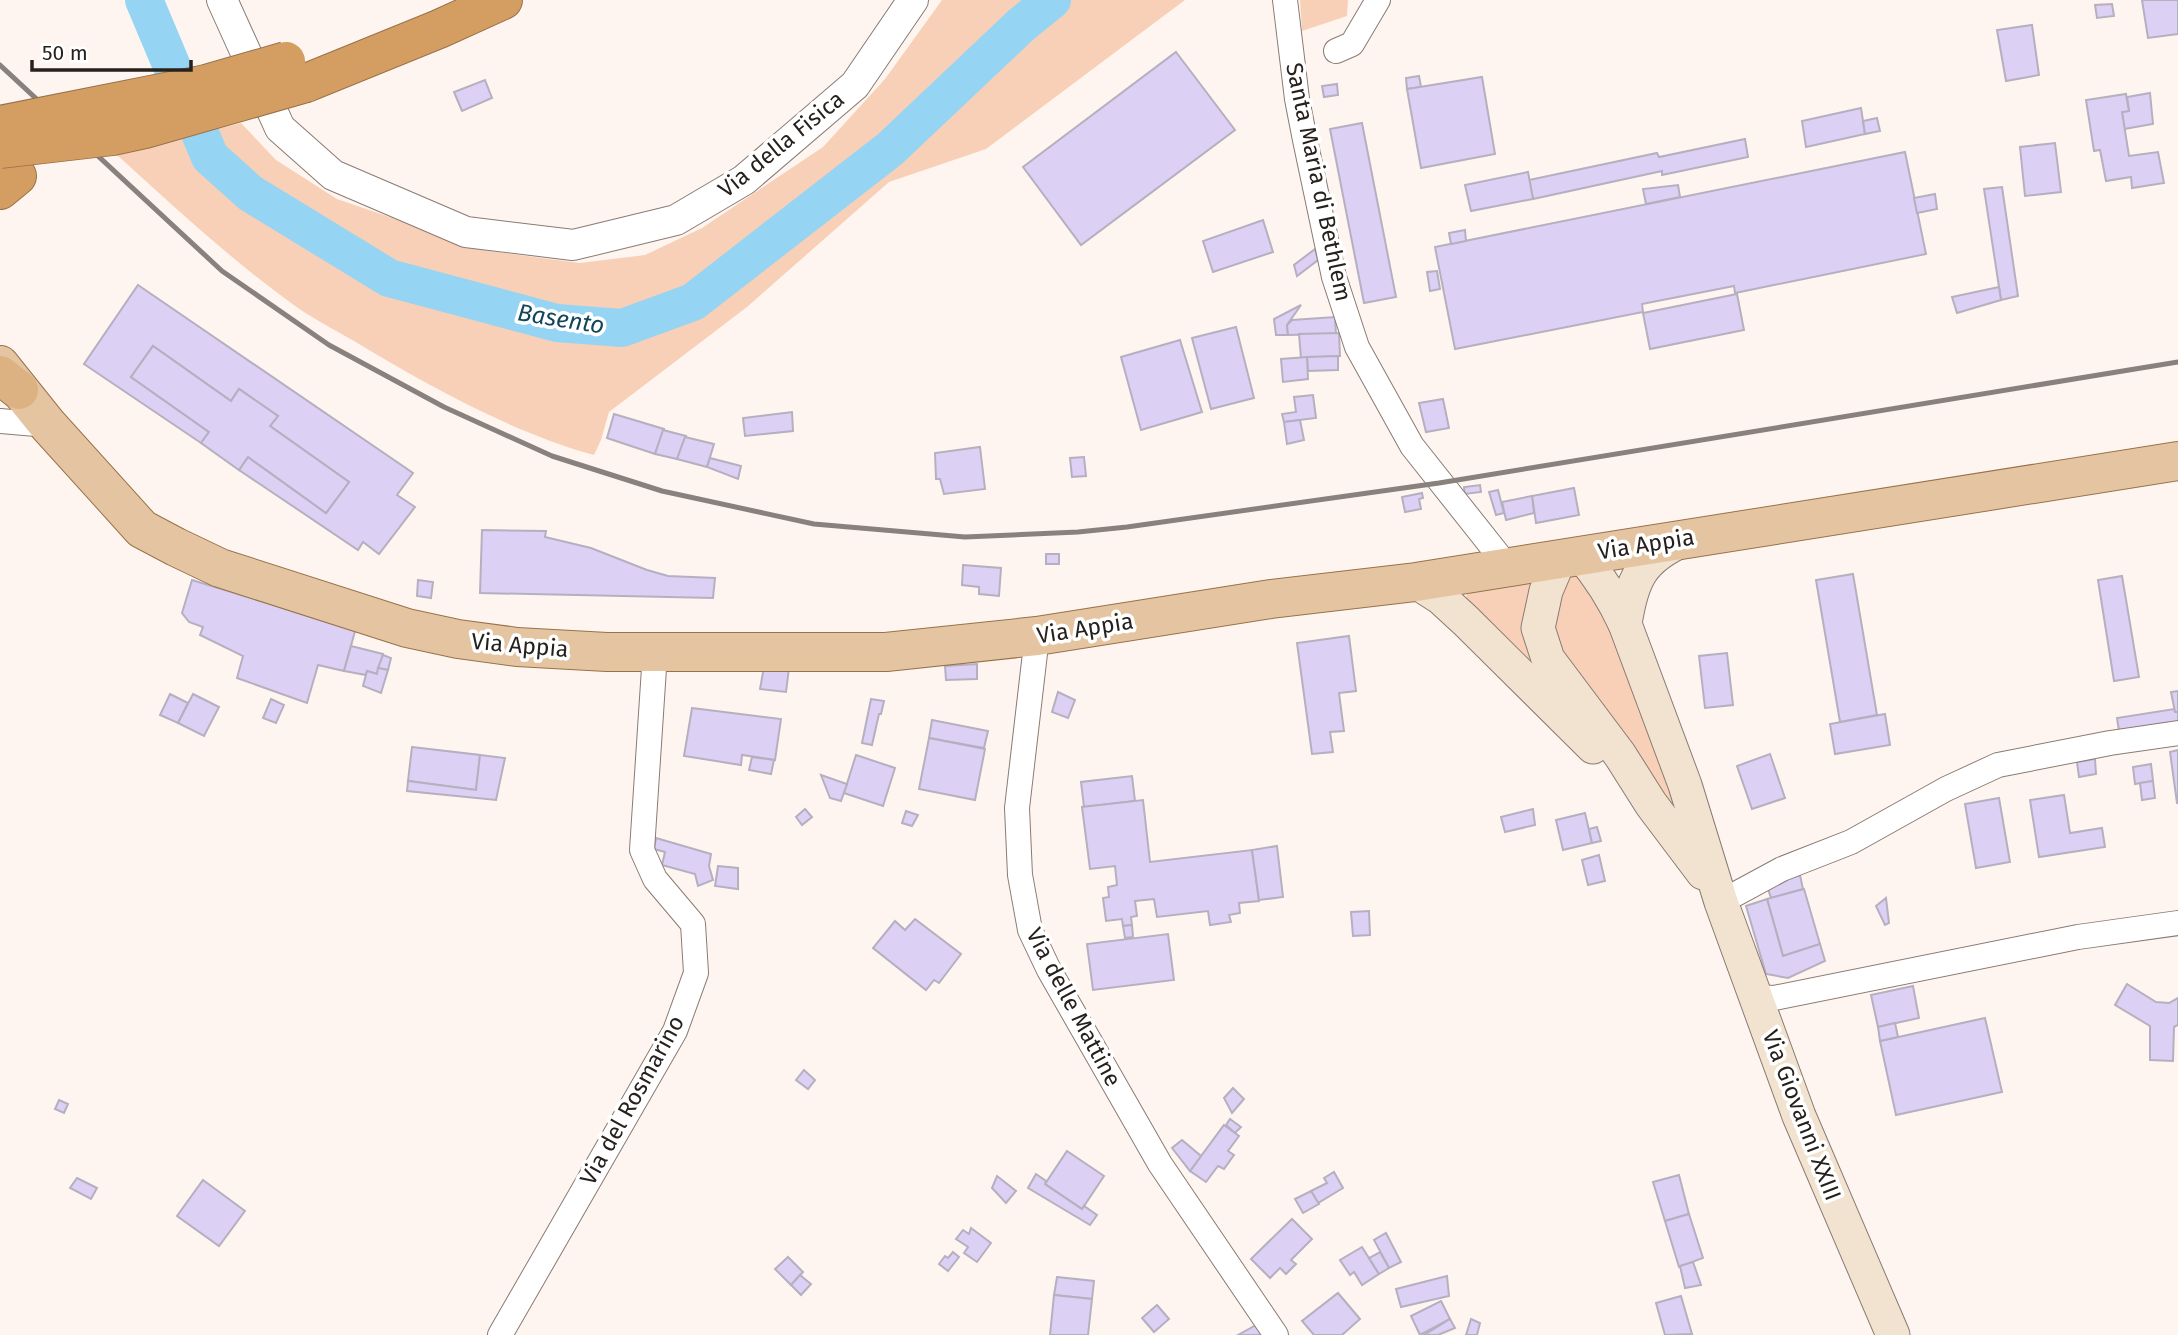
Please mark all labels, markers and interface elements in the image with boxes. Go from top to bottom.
scale bar [32,28,191,72]
text: 50 m [42,40,88,66]
street label: Santa Maria di Bethlem [1280,60,1358,304]
street label: Via della Fisica [712,85,850,203]
water label: Basento [516,298,606,340]
street label: Via Appia [1596,523,1696,565]
street label: Via Appia [1035,607,1135,649]
street label: Via Appia [470,627,570,663]
street label: Via delle Mattine [1020,923,1128,1091]
street label: Via del Rosmarino [574,1010,690,1190]
street label: Via Giovanni XXIII [1757,1026,1847,1204]

